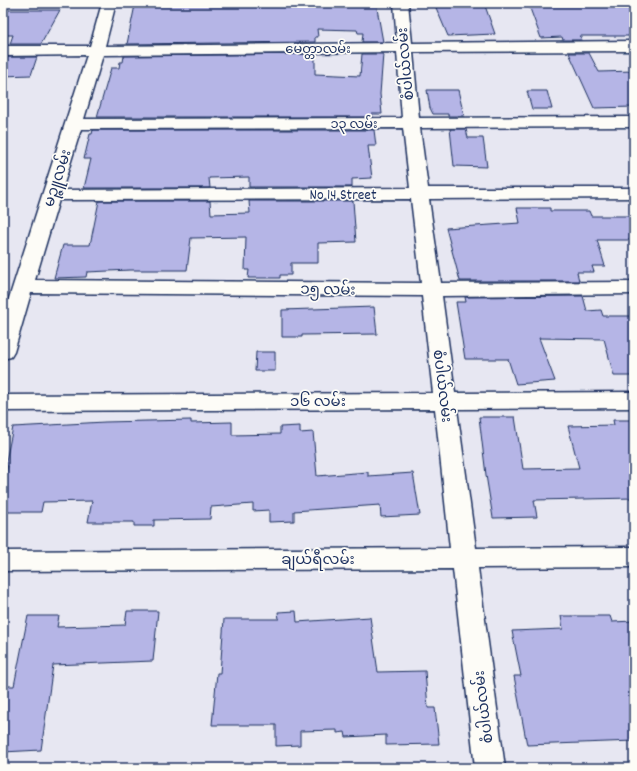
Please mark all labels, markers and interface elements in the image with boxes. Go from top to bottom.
street label: စံပါယ်လမ်း [392,26,421,101]
street label: မေတ္တာလမ်း [285,40,351,60]
street label: ၁၃ လမ်း [330,115,378,135]
street label: မဉ္ဇူလမ်း [38,147,79,210]
street label: No 14 Street [310,185,377,207]
street label: ၁၅ လမ်း [300,279,356,302]
street label: စံပါယ်လမ်း [426,348,457,424]
street label: ၁၆ လမ်း [290,391,346,414]
street label: ချယ်ရီလမ်း [281,549,355,572]
street label: စံပါယ်လမ်း [469,669,500,745]

